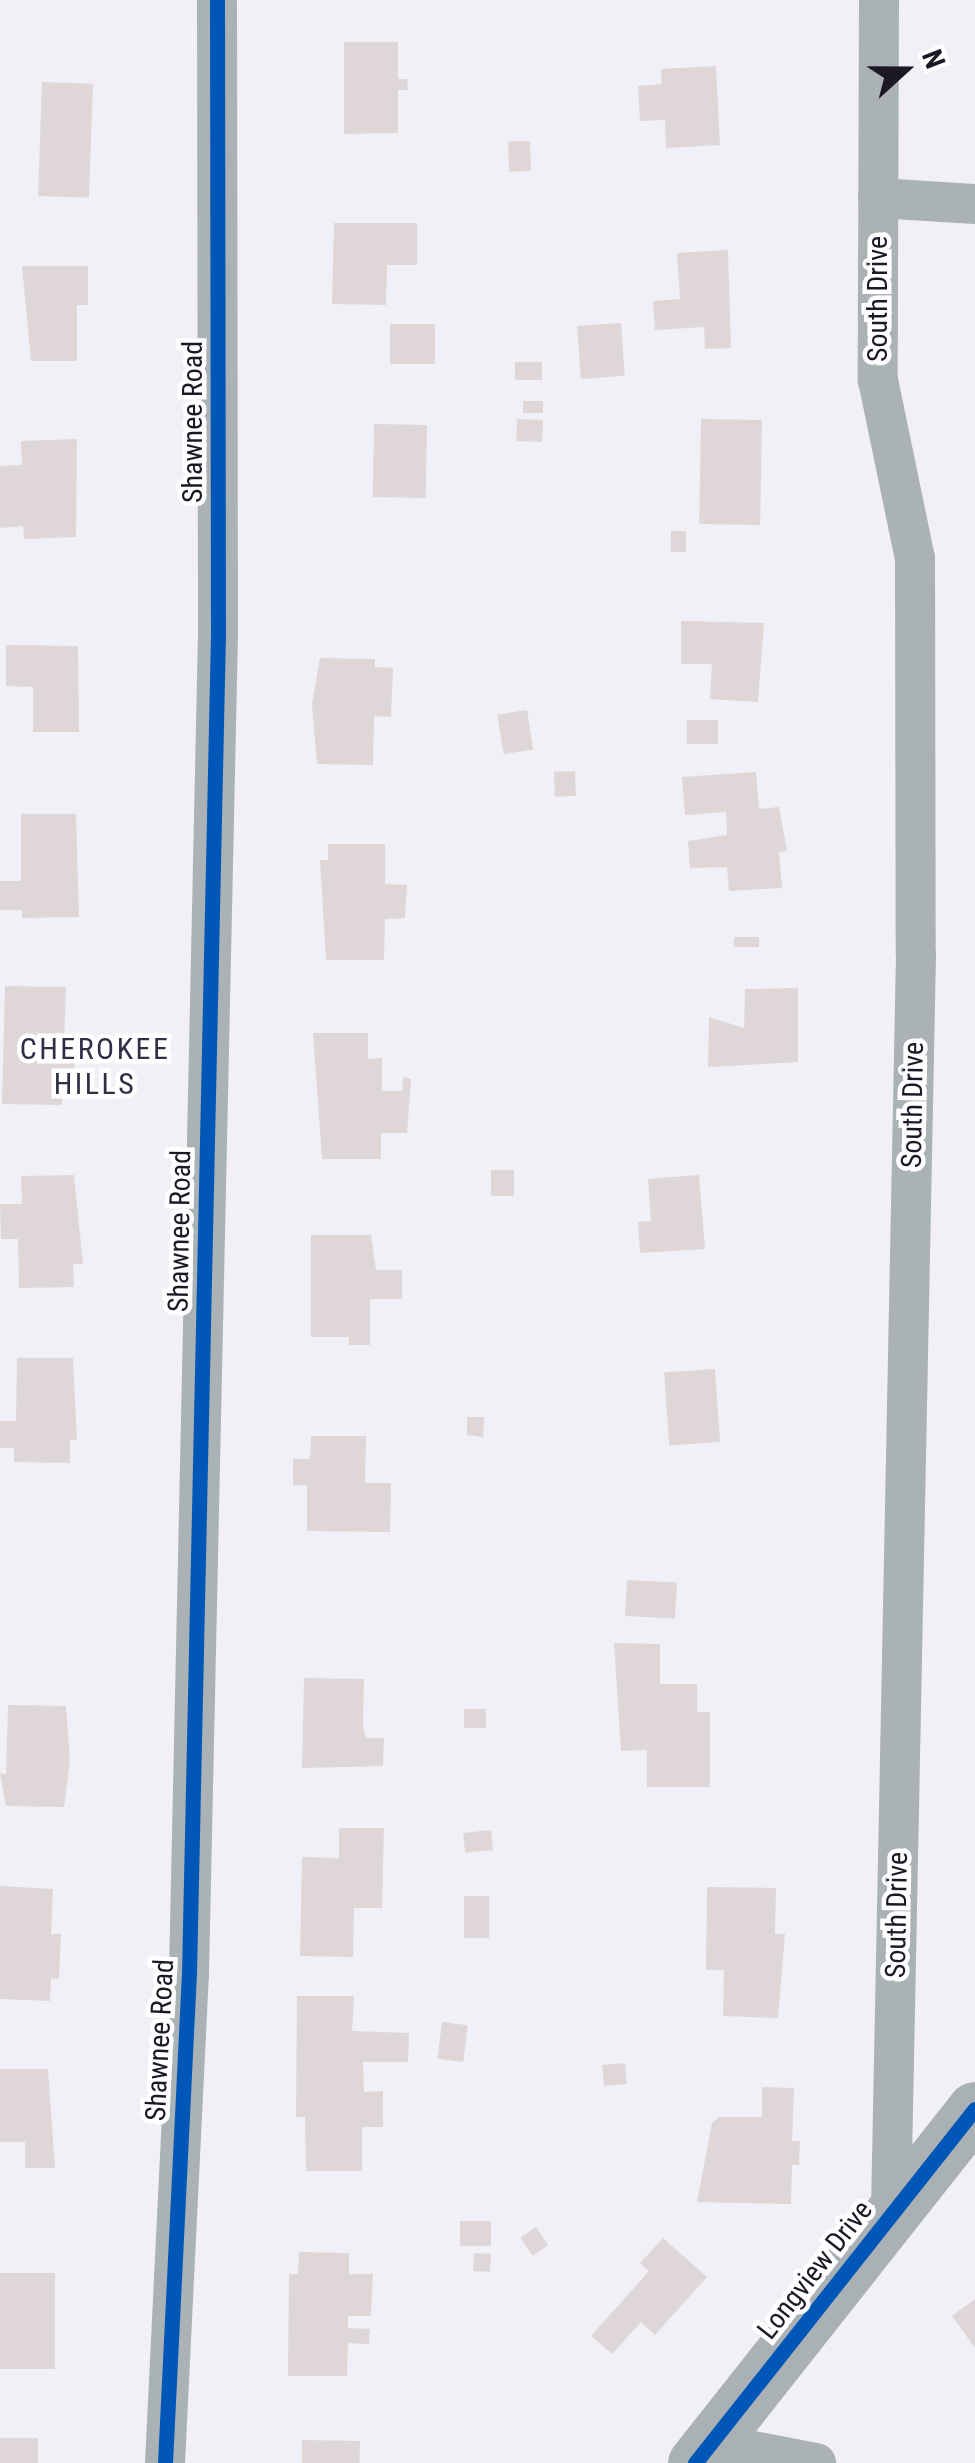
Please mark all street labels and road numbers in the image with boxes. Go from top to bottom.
street label: South Drive [861,236,895,362]
street label: Shawnee Road [176,341,210,503]
street label: South Drive [895,1042,931,1168]
street label: Shawnee Road [162,1150,198,1312]
street label: South Drive [879,1852,915,1978]
street label: Shawnee Road [139,1958,181,2122]
street label: Longview Drive [750,2194,880,2346]

